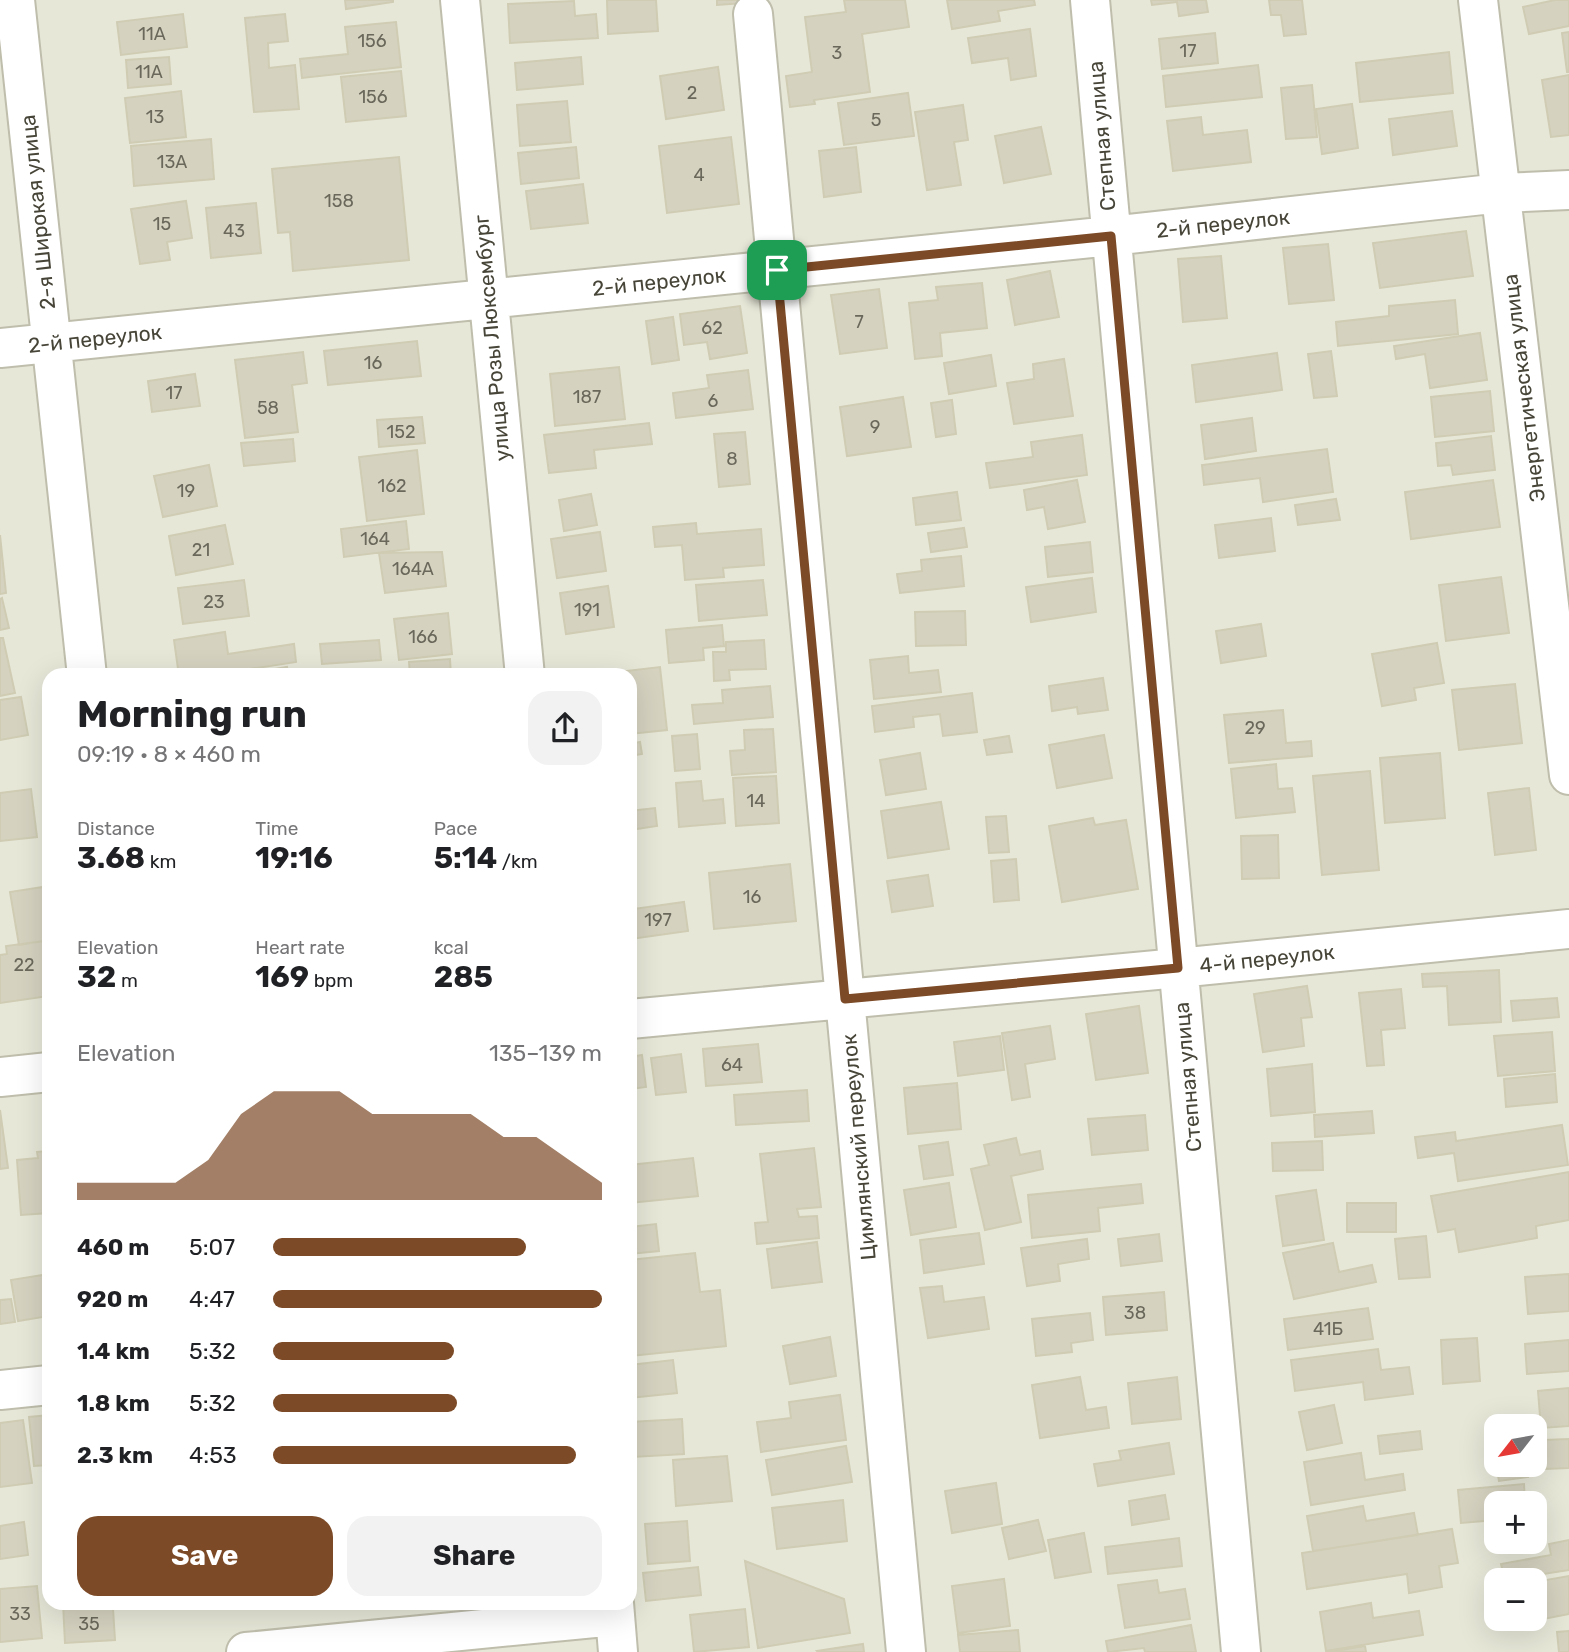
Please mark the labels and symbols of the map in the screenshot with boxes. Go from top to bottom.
house number: 11А [138,23,166,45]
house number: 156 [357,30,387,52]
house number: 17 [1180,40,1196,62]
house number: 3 [832,42,842,64]
street label: Степная улица [1082,60,1121,212]
house number: 11А [135,61,163,83]
house number: 2 [687,82,697,104]
house number: 156 [358,86,388,108]
house number: 13 [146,106,164,128]
house number: 5 [871,109,881,131]
street label: 2-я Широкая улица [15,113,60,311]
house number: 13А [157,151,187,173]
house number: 4 [693,164,705,186]
house number: 158 [324,190,354,212]
street label: 2-й переулок [1155,204,1291,243]
house number: 15 [153,213,171,235]
street label: улица Розы Люксембург [468,214,515,462]
house number: 43 [223,220,245,242]
pin [747,240,807,300]
street label: 2-й переулок [591,262,727,301]
street label: Энергетическая улица [1497,273,1550,503]
house number: 7 [854,311,864,333]
house number: 62 [701,317,723,339]
street label: 2-й переулок [27,319,163,358]
house number: 16 [364,352,382,374]
house number: 17 [166,382,182,404]
house number: 187 [573,386,601,408]
house number: 6 [708,390,719,412]
house number: 58 [257,397,279,419]
house number: 9 [870,416,880,438]
house number: 152 [387,421,415,443]
house number: 8 [726,448,738,470]
house number: 162 [377,475,407,497]
house number: 19 [177,480,195,502]
house number: 164 [360,528,390,550]
house number: 21 [192,539,210,561]
house number: 164А [392,558,434,580]
house number: 23 [203,591,225,613]
house number: 191 [574,599,600,621]
house number: 166 [408,626,438,648]
house number: 29 [1244,717,1266,739]
house number: 14 [747,790,765,812]
house number: 16 [743,886,761,908]
house number: 197 [644,909,672,931]
street label: 4-й переулок [1198,939,1336,978]
house number: 22 [13,954,35,976]
street label: Степная улица [1168,1001,1207,1153]
street label: Цимлянский переулок [836,1033,881,1261]
house number: 64 [721,1054,743,1076]
house number: 38 [1124,1302,1146,1324]
house number: 41Б [1313,1318,1343,1340]
north arrow [1484,1414,1547,1477]
house number: 33 [9,1603,31,1625]
house number: 35 [78,1613,100,1635]

